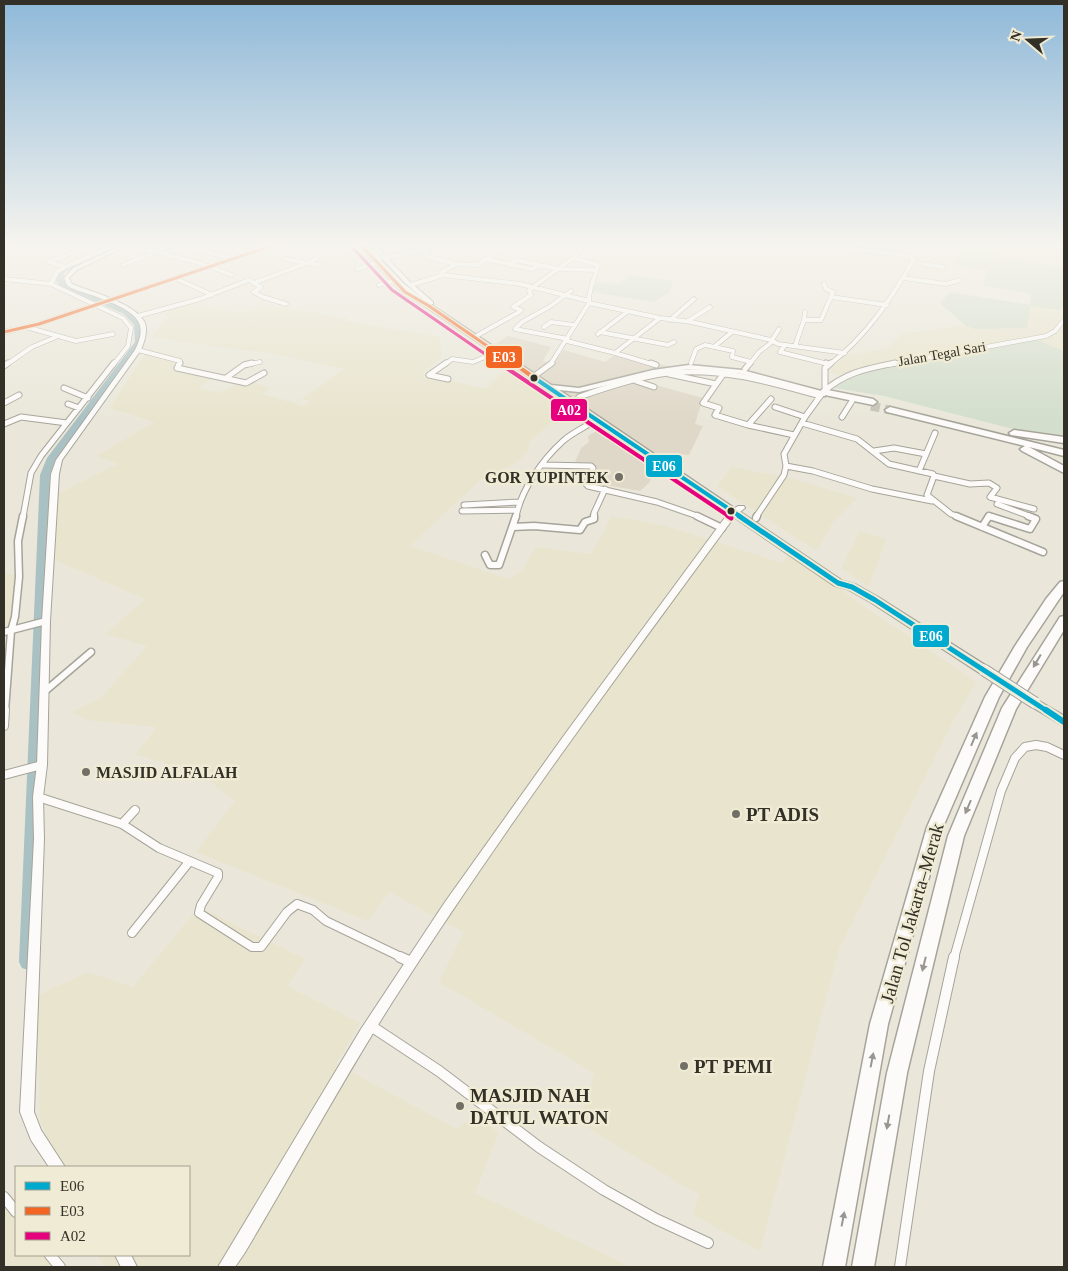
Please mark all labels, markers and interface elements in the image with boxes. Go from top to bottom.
north arrow [1003,15,1053,65]
text: N [1007,29,1025,43]
street label: Jalan Tegal Sari [897,339,987,369]
line badge: E03 [485,345,523,369]
text: E03 [492,350,516,365]
unlabelled marker [529,373,539,383]
line badge: A02 [550,398,588,422]
text: A02 [557,403,581,418]
line badge: E06 [645,454,683,478]
text: E06 [652,459,676,474]
place label: GOR YUPINTEK [485,469,610,486]
marker: GOR YUPINTEK [613,471,625,483]
unlabelled marker [726,506,736,516]
line badge: E06 [912,624,950,648]
text: E06 [919,629,943,644]
one-way arrow [1033,654,1042,667]
one-way arrow [970,732,978,746]
place label: MASJID ALFALAH [96,764,238,781]
marker: MASJID ALFALAH [80,766,92,778]
one-way arrow [963,800,971,814]
place label: PT ADIS [746,804,819,825]
marker: PT ADIS [730,808,742,820]
street label: Jalan Tol Jakarta–Merak [876,820,948,1005]
one-way arrow [920,956,928,971]
one-way arrow [869,1051,877,1067]
place label: PT PEMI [694,1056,772,1077]
marker: PT PEMI [678,1060,690,1072]
place label: MASJID NAH DATUL WATON [470,1085,609,1128]
marker: MASJID NAH DATUL WATON [454,1100,466,1112]
one-way arrow [884,1114,892,1130]
legend [15,1166,190,1256]
text: E06 [60,1178,85,1194]
text: E03 [60,1203,84,1219]
one-way arrow [839,1211,847,1227]
text: A02 [60,1228,86,1244]

